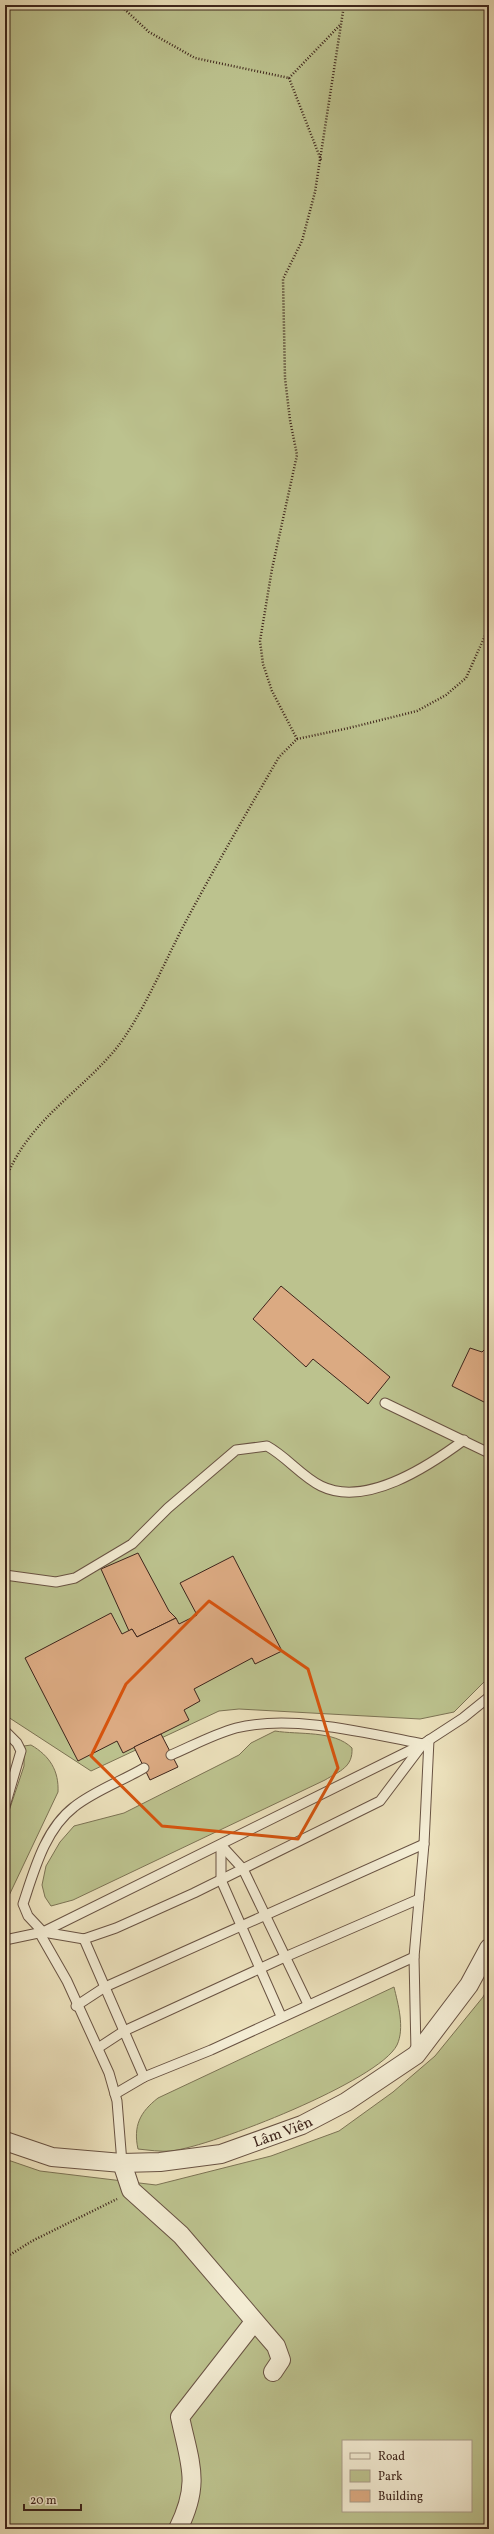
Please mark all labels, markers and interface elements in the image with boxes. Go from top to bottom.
street label: Lâm Viên [251,2112,317,2154]
legend [342,2440,472,2512]
text: Road [378,2449,405,2465]
text: Park [378,2469,403,2485]
scale bar [24,2486,81,2512]
text: Building [378,2489,423,2505]
text: 20 m [30,2493,57,2509]

